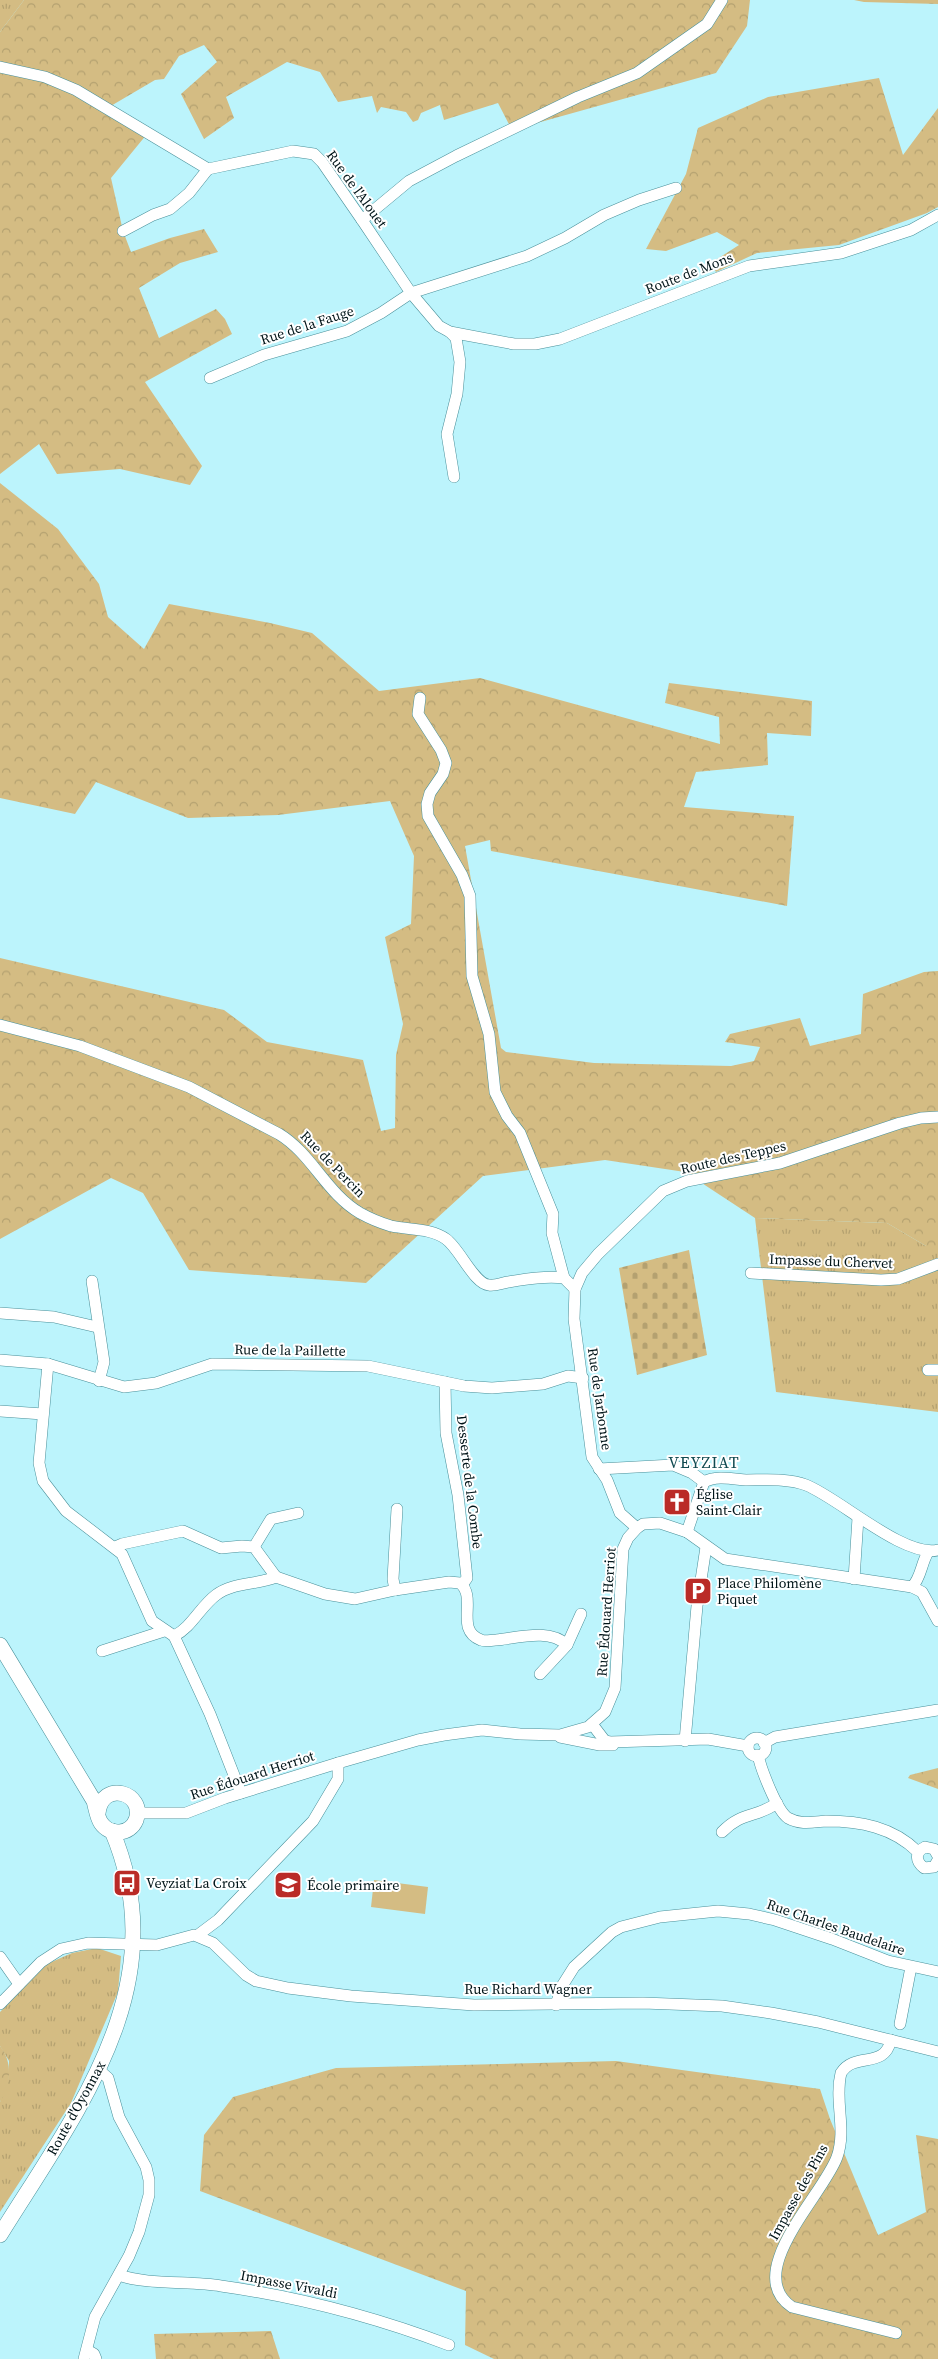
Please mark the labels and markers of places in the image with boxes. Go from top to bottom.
place label: Église Saint-Clair [696,1484,762,1520]
church icon: Église Saint-Clair [662,1487,692,1517]
place label: Place Philomène Piquet [717,1573,822,1609]
parking icon: Place Philomène Piquet [683,1576,713,1606]
bus stop icon: Veyziat La Croix [112,1868,142,1898]
school or university icon: École primaire [273,1870,303,1900]
place label: Veyziat La Croix [146,1873,247,1893]
place label: École primaire [307,1875,399,1895]

